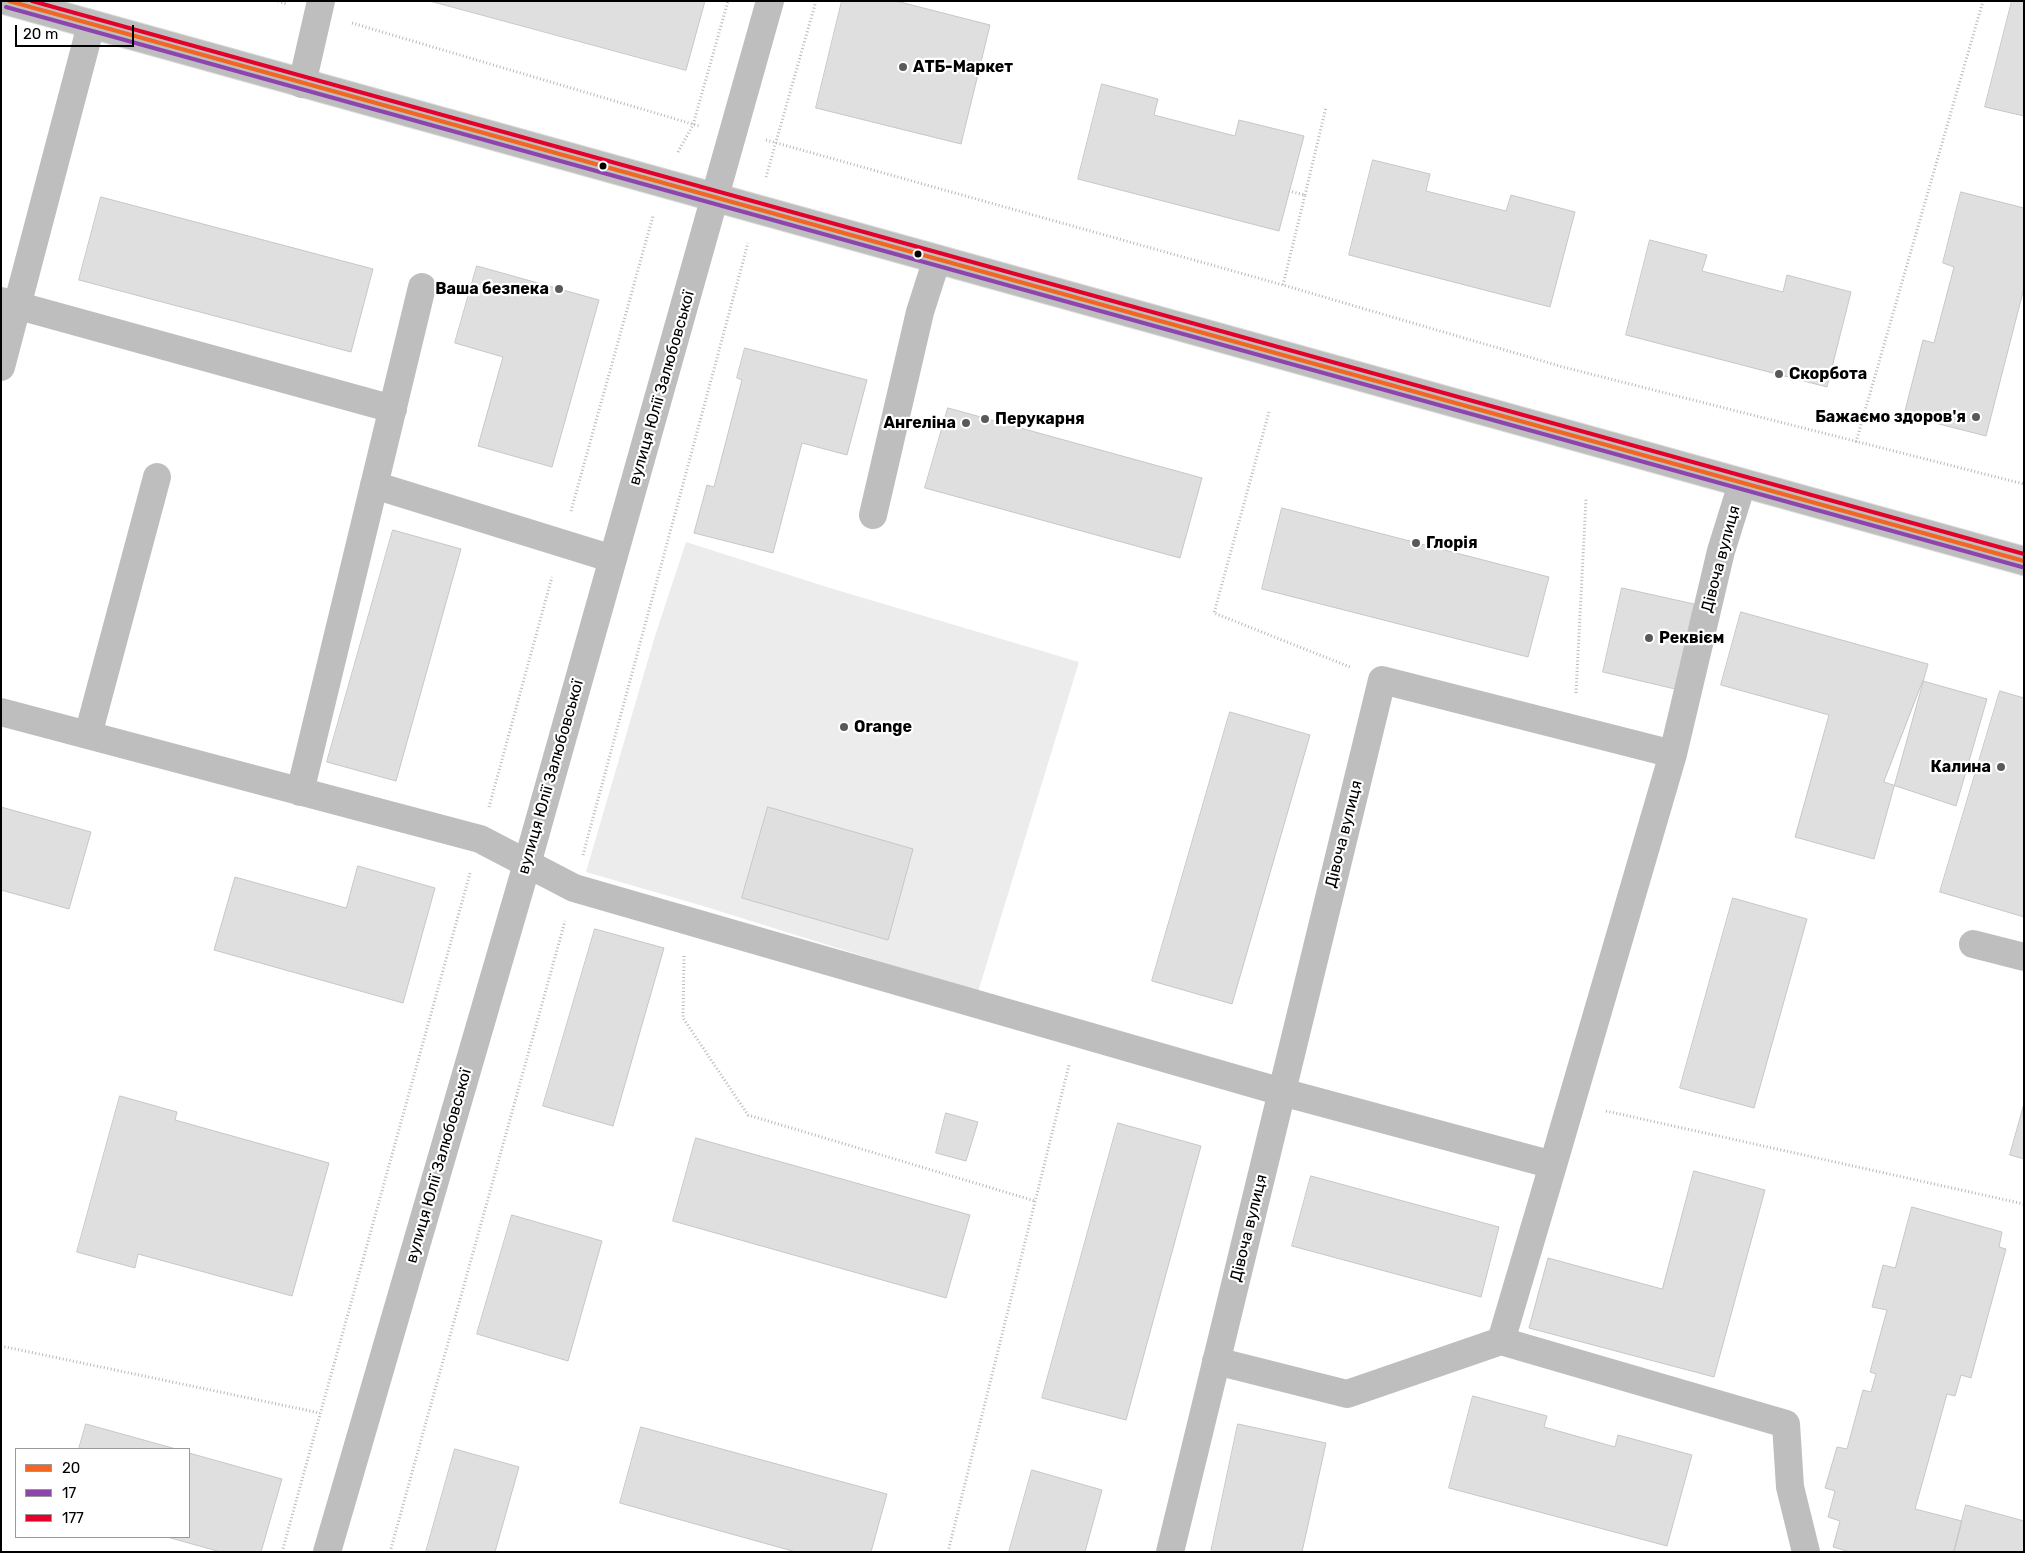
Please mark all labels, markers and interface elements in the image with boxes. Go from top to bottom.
scale bar [18,15,136,47]
text: 20 m [23,25,58,43]
place label: АТБ-Маркет [913,57,1013,77]
marker: АТБ-Маркет [897,61,909,73]
unlabelled marker [598,161,608,171]
unlabelled marker [913,249,923,259]
place label: Ваша безпека [435,279,549,299]
marker: Ваша безпека [553,283,565,295]
street label: вулиця Юлії Залюбовської [625,289,699,487]
place label: Скорбота [1789,364,1867,384]
marker: Скорбота [1773,368,1785,380]
place label: Бажаємо здоров'я [1815,407,1966,427]
place label: Перукарня [995,409,1085,429]
marker: Бажаємо здоров'я [1970,411,1982,423]
place label: Ангеліна [883,413,956,433]
marker: Перукарня [979,413,991,425]
marker: Ангеліна [960,417,972,429]
street label: Дівоча вулиця [1698,503,1744,615]
place label: Глорія [1426,533,1478,553]
marker: Глорія [1410,537,1422,549]
place label: Реквієм [1659,628,1724,648]
marker: Реквієм [1643,632,1655,644]
street label: вулиця Юлії Залюбовської [514,678,588,876]
place label: Orange [854,717,912,737]
marker: Orange [838,721,850,733]
place label: Калина [1930,757,1991,777]
marker: Калина [1995,761,2007,773]
street label: Дівоча вулиця [1321,778,1367,890]
street label: вулиця Юлії Залюбовської [402,1067,476,1265]
street label: Дівоча вулиця [1226,1172,1272,1284]
legend [15,1448,190,1538]
text: 20 [62,1459,80,1477]
text: 17 [62,1484,76,1502]
text: 177 [62,1509,84,1527]

